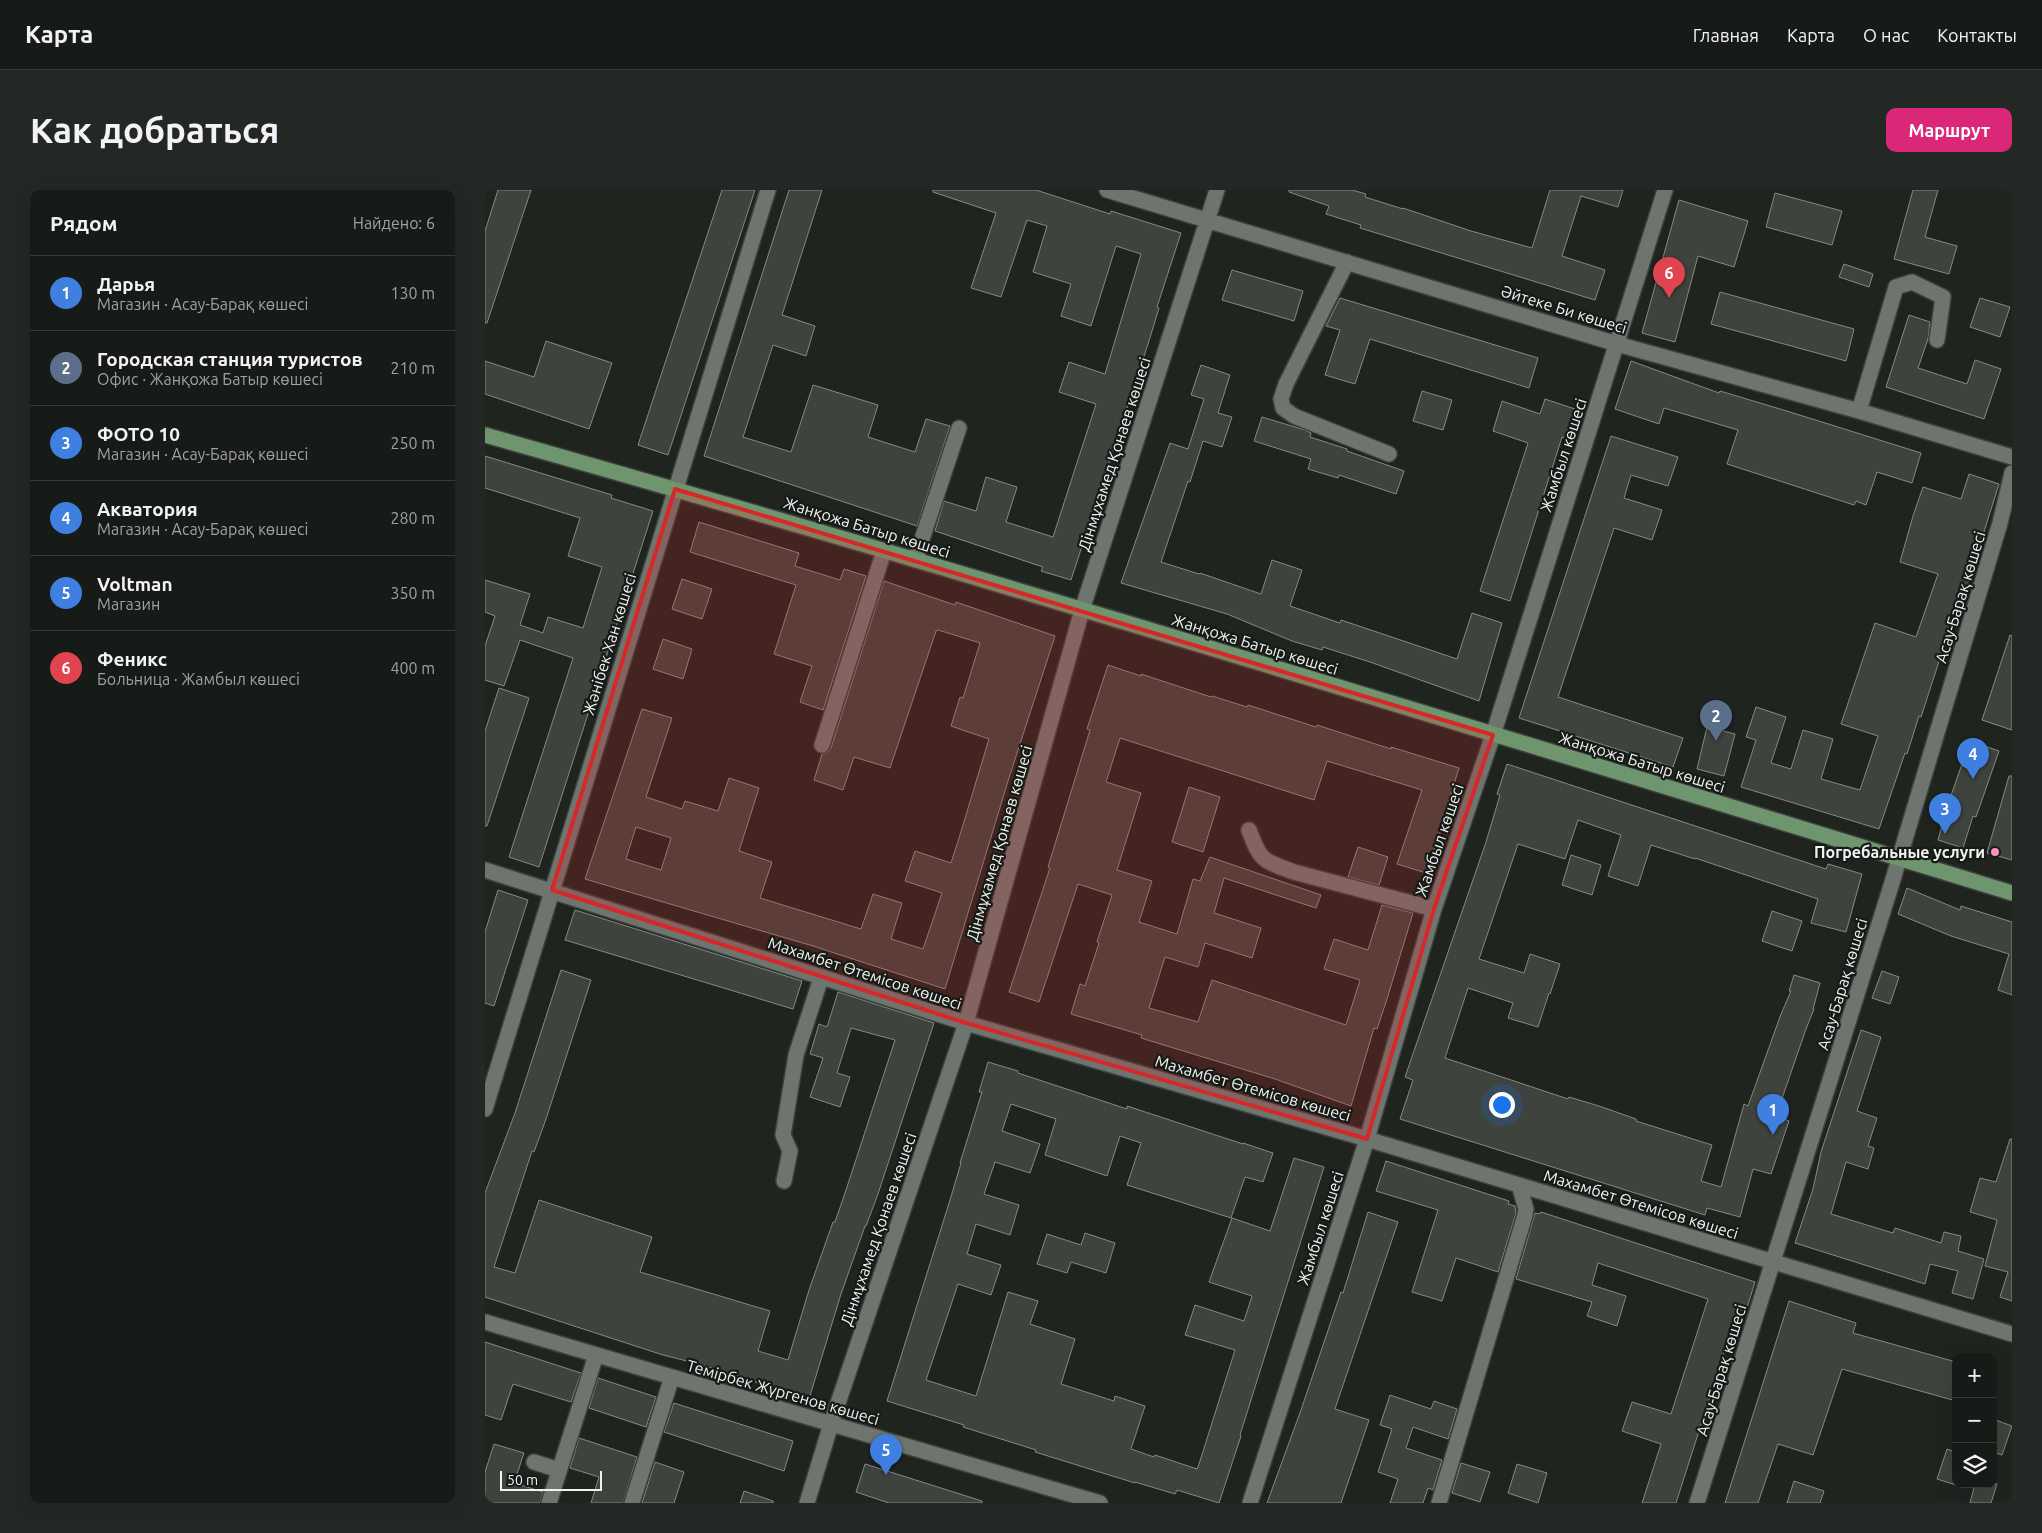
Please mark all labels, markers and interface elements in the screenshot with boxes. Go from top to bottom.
text: Карта [25,21,93,48]
text: Главная [1693,25,1759,45]
text: Карта [1787,25,1835,45]
text: О нас [1863,25,1909,45]
text: Контакты [1937,25,2017,45]
button: Маршрут [1886,108,2012,152]
text: Как добраться [30,110,279,150]
text: Рядом [50,211,118,235]
text: Найдено: 6 [353,214,435,232]
pin: 6 [1653,257,1685,298]
text: Дарья [97,273,155,295]
street label: Әйтеке Би көшесі [1499,281,1629,337]
text: 1 [61,284,71,302]
text: 130 m [390,284,435,302]
text: Магазин · Асау-Барақ көшесі [97,295,308,313]
text: Городская станция туристов [97,348,363,370]
street label: Дінмұхамед Қонаев көшесі [1074,355,1154,553]
text: 2 [61,359,71,377]
text: 210 m [390,359,435,377]
text: Офис · Жанқожа Батыр көшесі [97,370,323,388]
street label: Жамбыл көшесі [1536,396,1590,514]
text: ФОТО 10 [97,423,180,445]
text: 3 [61,434,71,452]
text: 250 m [390,434,435,452]
text: Магазин · Асау-Барақ көшесі [97,445,308,463]
street label: Жанқожа Батыр көшесі [782,493,952,561]
text: Акватория [97,498,198,520]
text: 4 [61,509,71,527]
text: 280 m [390,509,435,527]
text: Магазин · Асау-Барақ көшесі [97,520,308,538]
street label: Асау-Барақ көшесі [1931,529,1989,665]
street label: Жәнібек Хан көшесі [579,571,639,717]
text: Voltman [97,573,173,595]
text: 5 [61,584,71,602]
text: 350 m [390,584,435,602]
text: Магазин [97,595,160,613]
street label: Жанқожа Батыр көшесі [1170,610,1340,678]
text: Феникс [97,648,167,670]
text: 6 [61,659,71,677]
text: 400 m [390,659,435,677]
text: Больница · Жамбыл көшесі [97,670,300,688]
pin: 2 [1700,700,1732,741]
street label: Жанқожа Батыр көшесі [1557,728,1727,796]
pin: 4 [1957,738,1989,779]
street label: Дінмұхамед Қонаев көшесі [962,743,1036,943]
street label: Жамбыл көшесі [1411,781,1467,899]
pin: 3 [1929,793,1961,834]
place label: Погребальные услуги [1814,843,1985,861]
marker: Погребальные услуги [1989,846,2001,858]
street label: Асау-Барақ көшесі [1813,916,1871,1052]
street label: Махамбет Өтемісов көшесі [766,933,964,1013]
street label: Махамбет Өтемісов көшесі [1153,1051,1353,1125]
your location [1489,1092,1515,1118]
pin: 1 [1757,1094,1789,1135]
street label: Дінмұхамед Қонаев көшесі [837,1130,919,1328]
street label: Махамбет Өтемісов көшесі [1542,1166,1740,1242]
street label: Жамбыл көшесі [1293,1169,1347,1287]
street label: Асау-Барақ көшесі [1692,1302,1750,1438]
map controls [1952,1353,1997,1488]
button: + [1952,1353,1997,1398]
street label: Темірбек Жүргенов көшесі [685,1356,881,1428]
button: − [1952,1398,1997,1443]
pin: 5 [870,1434,902,1475]
button: layers [1952,1443,1997,1488]
scale bar [500,1468,603,1491]
text: 50 m [507,1472,538,1488]

